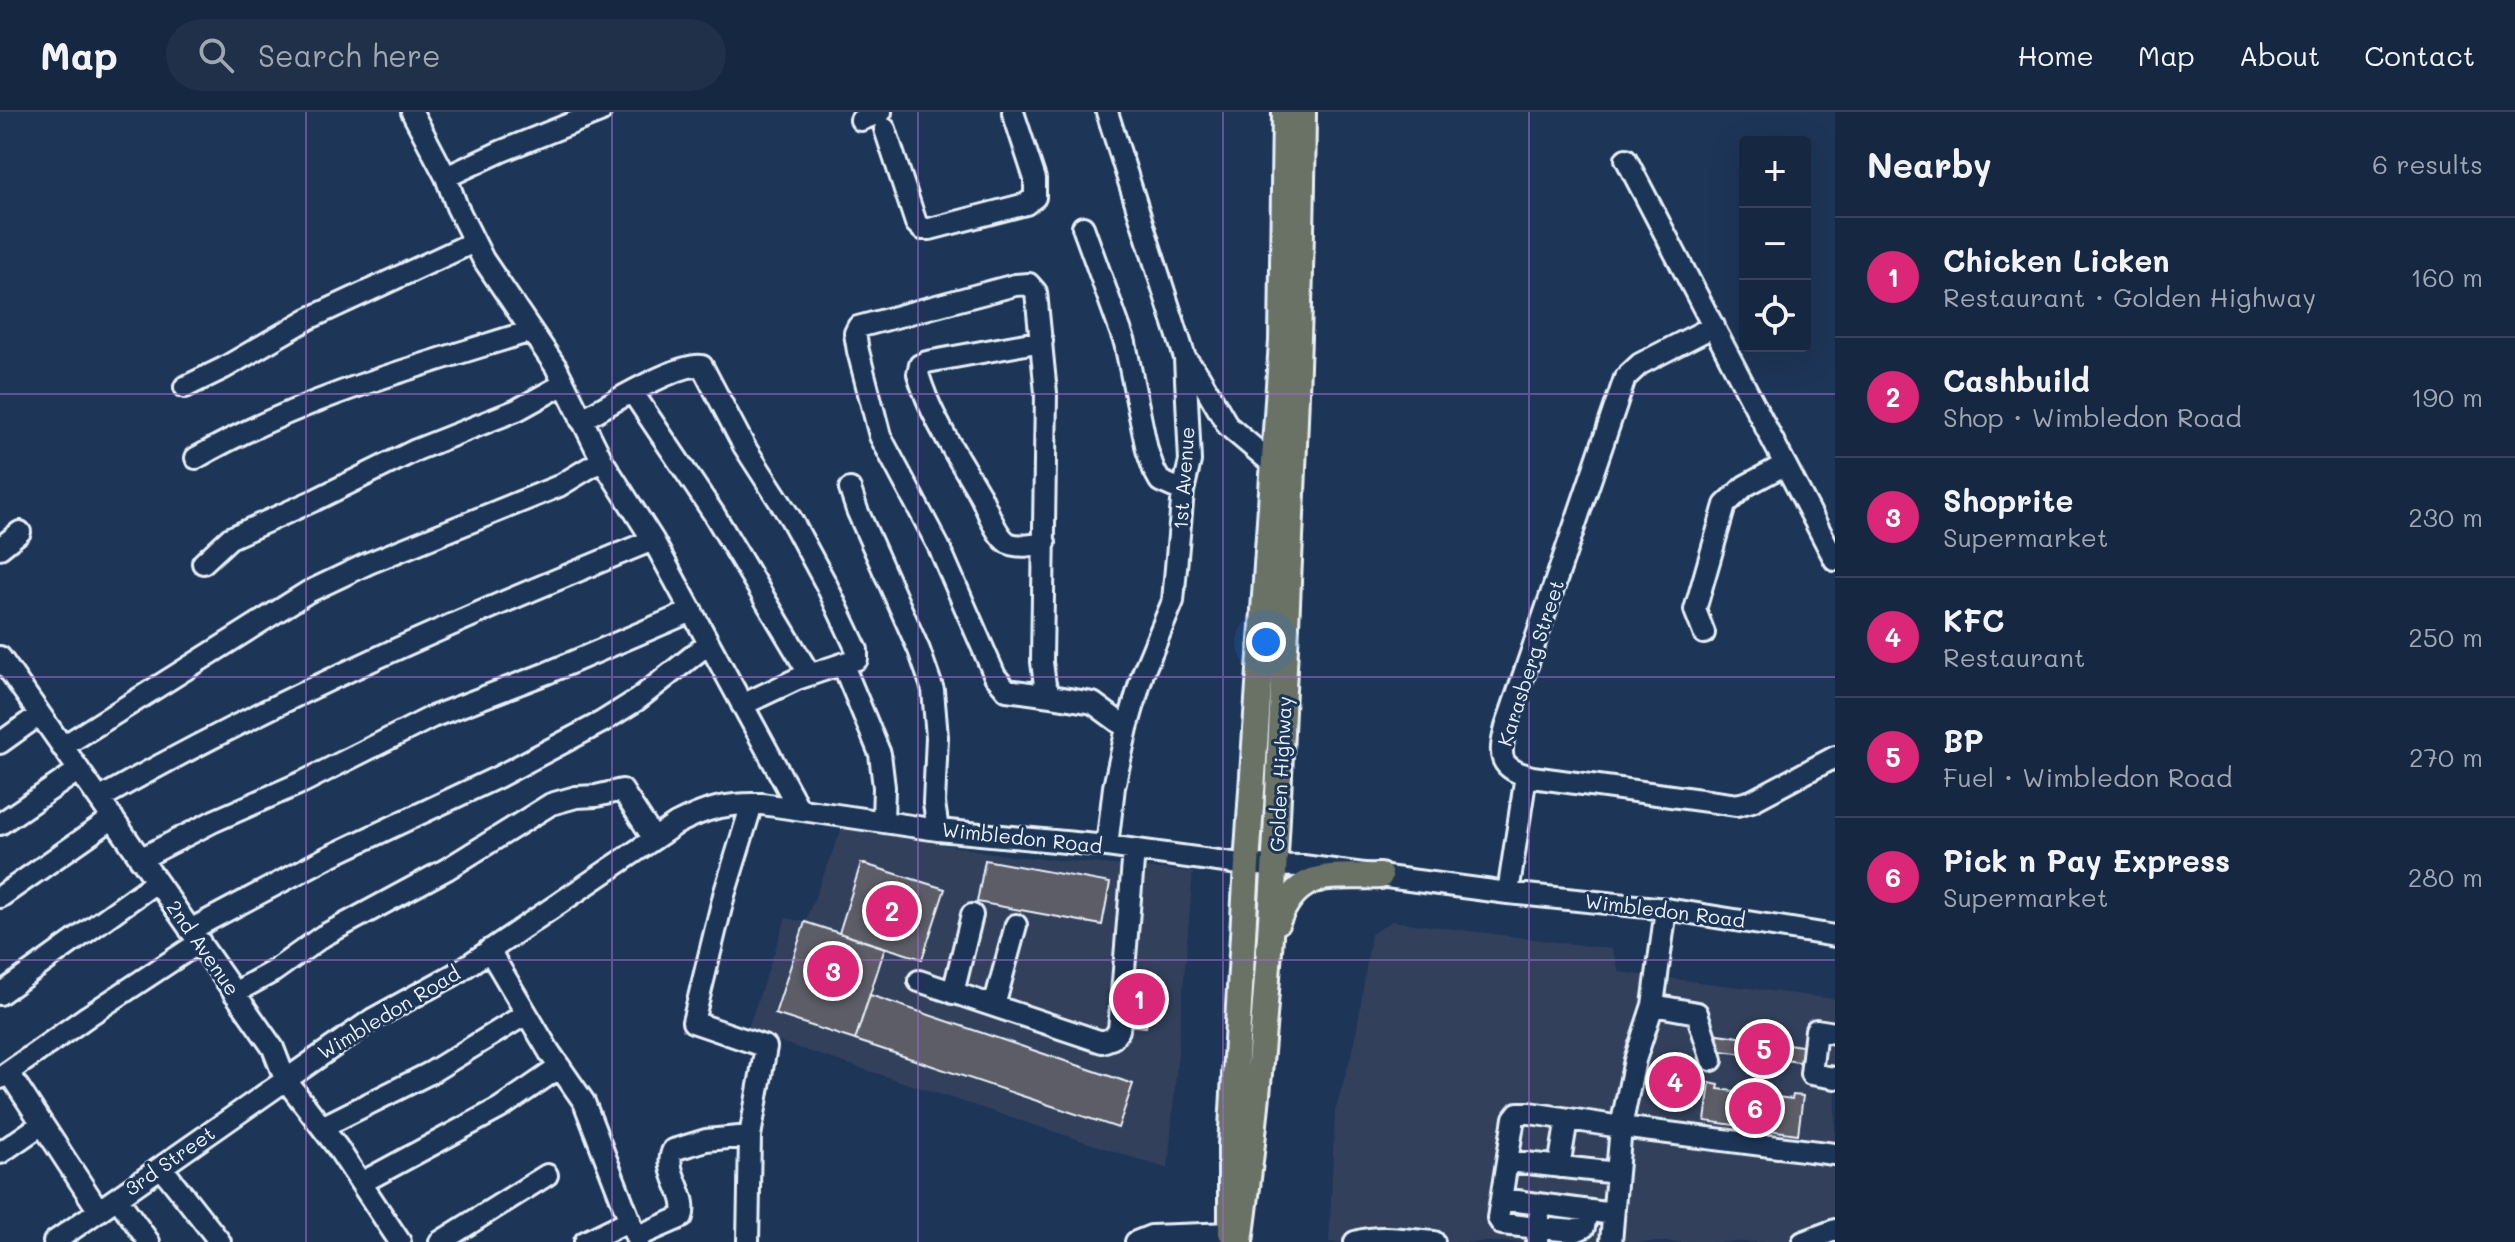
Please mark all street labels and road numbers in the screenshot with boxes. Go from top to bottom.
street label: 1st Avenue [1166,426,1200,530]
street label: Karasberg Street [1491,576,1569,749]
street label: Golden Highway [1263,695,1297,852]
street label: Wimbledon Road [940,816,1104,858]
street label: Wimbledon Road [1583,887,1747,933]
street label: 2nd Avenue [161,895,246,1000]
street label: Wimbledon Road [313,959,464,1065]
street label: 3rd Street [119,1120,220,1201]

